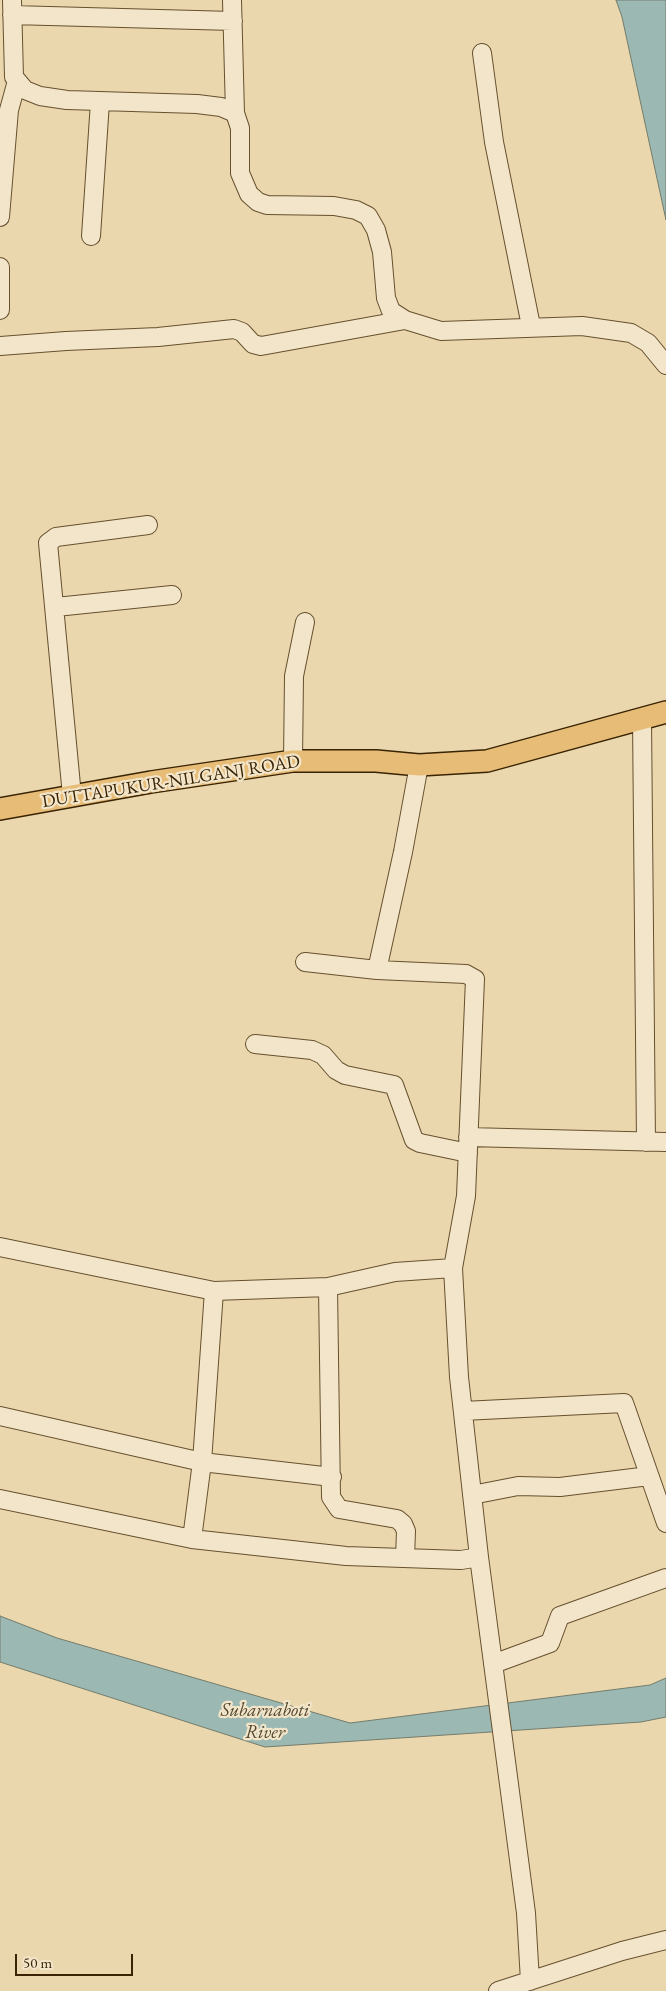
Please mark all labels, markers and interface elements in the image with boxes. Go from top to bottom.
street label: DUTTAPUKUR-NILGANJ ROAD [40,751,302,813]
water label: Subarnaboti River [221,1700,309,1744]
scale bar [18,1944,135,1976]
text: 50 m [23,1953,52,1972]

